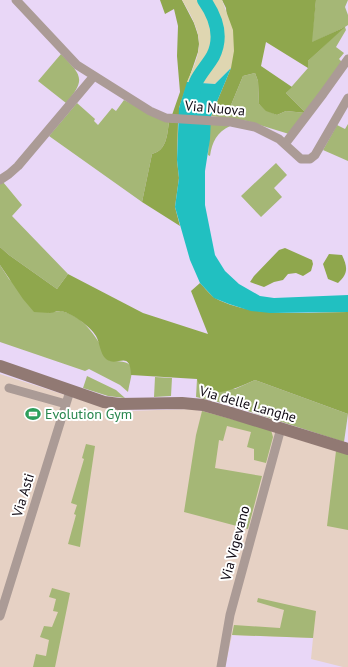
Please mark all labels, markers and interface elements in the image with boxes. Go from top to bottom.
street label: Via Nuova [183,96,246,120]
street label: Via delle Langhe [197,381,298,426]
sports icon: Evolution Gym [24,405,42,423]
place label: Evolution Gym [45,405,132,423]
street label: Via Asti [8,471,38,520]
street label: Via Vigevano [216,504,254,583]

